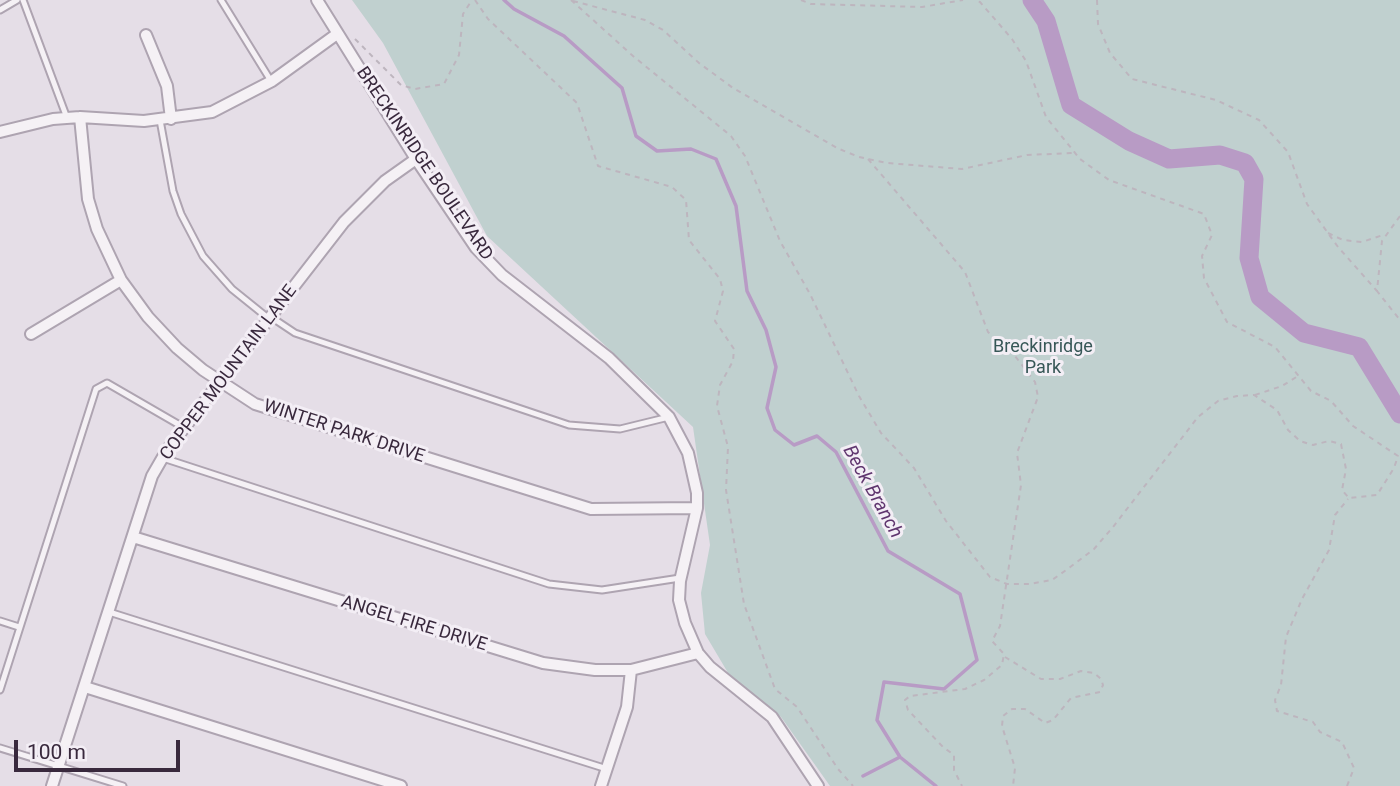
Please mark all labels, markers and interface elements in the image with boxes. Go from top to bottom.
street label: BRECKINRIDGE BOULEVARD [351,63,497,265]
street label: COPPER MOUNTAIN LANE [156,281,302,465]
park label: Breckinridge Park [993,336,1093,378]
street label: WINTER PARK DRIVE [261,396,427,468]
water label: Beck Branch [837,442,907,542]
street label: ANGEL FIRE DRIVE [338,592,490,656]
scale bar [18,726,184,770]
text: 100 m [27,740,86,764]

